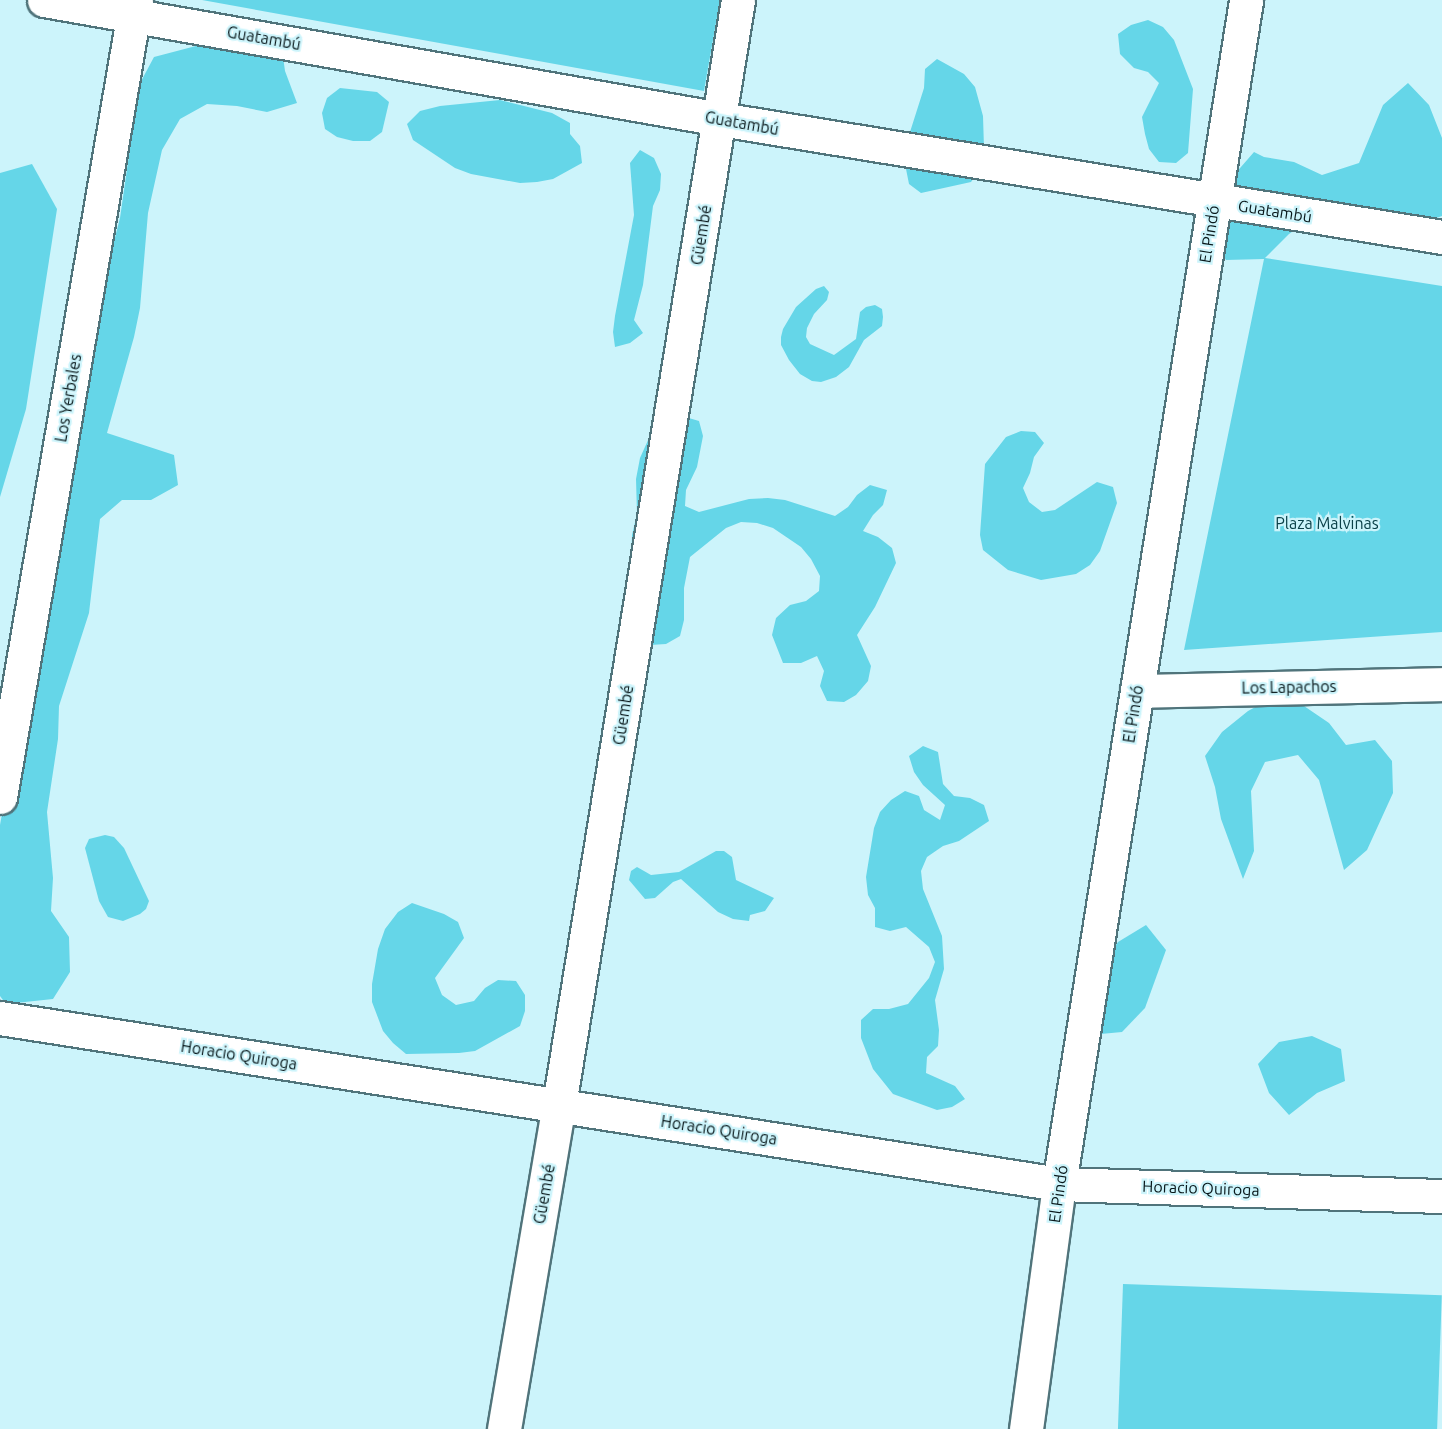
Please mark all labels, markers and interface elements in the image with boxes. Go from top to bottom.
street label: Guatambú [226,22,302,54]
street label: Guatambú [704,107,780,139]
street label: Guatambú [1237,196,1313,226]
street label: Güembé [687,204,715,266]
street label: El Pindó [1195,204,1223,264]
street label: Los Yerbales [51,352,85,444]
park label: Plaza Malvinas [1275,513,1379,533]
street label: Los Lapachos [1241,677,1337,697]
street label: Güembé [609,684,637,746]
street label: El Pindó [1119,684,1147,744]
street label: Horacio Quiroga [180,1036,298,1074]
street label: Horacio Quiroga [660,1111,778,1149]
street label: Güembé [529,1163,559,1225]
street label: El Pindó [1044,1164,1072,1224]
street label: Horacio Quiroga [1142,1176,1260,1200]

